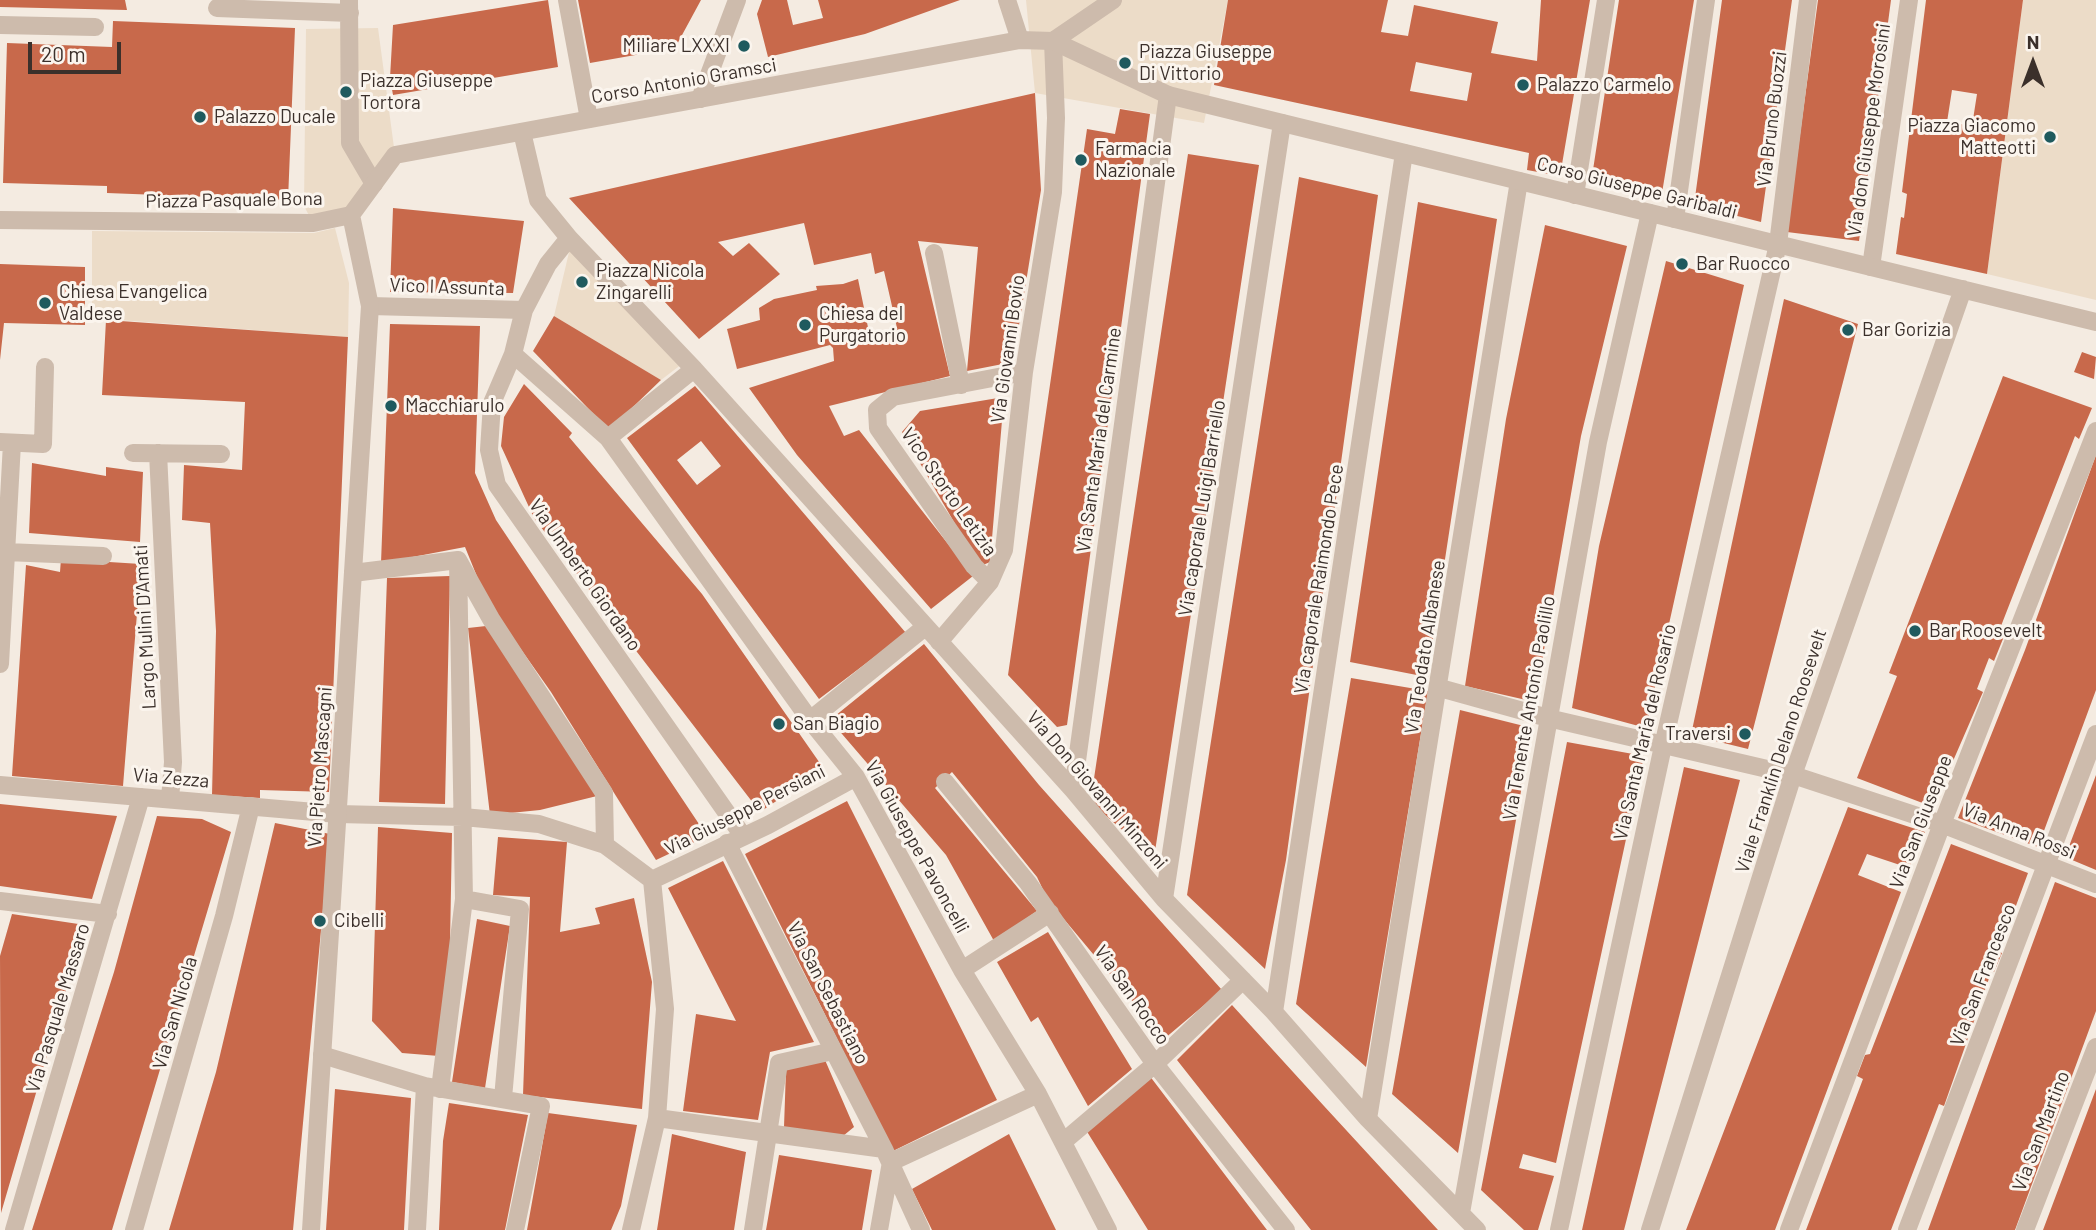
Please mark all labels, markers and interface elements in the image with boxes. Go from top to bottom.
street label: Via don Giuseppe Morosini [1843,22,1895,238]
scale bar [32,28,124,72]
north arrow [1998,28,2068,98]
text: N [2027,30,2039,53]
place label: Miliare LXXXI [623,35,730,57]
marker: Miliare LXXXI [736,38,752,54]
text: 20 m [41,41,86,66]
place label: Piazza Giuseppe Di Vittorio [1139,41,1272,85]
street label: Via Bruno Buozzi [1752,50,1792,188]
street label: Corso Antonio Gramsci [590,53,778,109]
marker: Piazza Giuseppe Di Vittorio [1117,55,1133,71]
place label: Piazza Giuseppe Tortora [360,70,493,114]
place label: Palazzo Carmelo [1537,74,1672,96]
marker: Palazzo Carmelo [1515,77,1531,93]
marker: Piazza Giuseppe Tortora [338,84,354,100]
place label: Palazzo Ducale [214,106,336,128]
marker: Palazzo Ducale [192,109,208,125]
place label: Piazza Giacomo Matteotti [1907,115,2036,159]
marker: Piazza Giacomo Matteotti [2042,129,2058,145]
place label: Farmacia Nazionale [1095,138,1176,182]
marker: Farmacia Nazionale [1073,152,1089,168]
street label: Corso Giuseppe Garibaldi [1535,152,1739,224]
street label: Piazza Pasquale Bona [145,187,323,213]
place label: Bar Ruocco [1696,253,1790,275]
marker: Bar Ruocco [1674,256,1690,272]
place label: Piazza Nicola Zingarelli [596,260,704,304]
street label: Via Giovanni Bovio [986,273,1030,425]
street label: Vico I Assunta [389,274,505,300]
marker: Piazza Nicola Zingarelli [574,274,590,290]
place label: Chiesa Evangelica Valdese [59,281,208,325]
marker: Chiesa Evangelica Valdese [37,295,53,311]
place label: Chiesa del Purgatorio [819,303,906,347]
marker: Chiesa del Purgatorio [797,317,813,333]
place label: Bar Gorizia [1862,319,1951,341]
marker: Bar Gorizia [1840,322,1856,338]
street label: Via Santa Maria del Carmine [1072,326,1126,554]
place label: Macchiarulo [405,395,505,417]
marker: Macchiarulo [383,398,399,414]
street label: Via caporale Luigi Barriello [1174,398,1230,618]
street label: Vico Storto Letizia [896,423,1002,561]
street label: Via caporale Raimondo Pece [1290,462,1348,696]
street label: Via Umberto Giordano [524,495,646,655]
street label: Largo Mulini D'Amati [129,544,161,710]
street label: Via Teodato Albanese [1400,558,1450,736]
street label: Via Tenente Antonio Paolillo [1498,594,1560,822]
place label: Bar Roosevelt [1929,620,2043,642]
street label: Via Santa Maria del Rosario [1609,622,1681,842]
marker: Bar Roosevelt [1907,623,1923,639]
street label: Viale Franklin Delano Roosevelt [1731,626,1831,876]
street label: Via Pietro Mascagni [303,686,337,848]
street label: Via Don Giovanni Minzoni [1022,706,1172,874]
place label: San Biagio [793,713,880,735]
marker: San Biagio [771,716,787,732]
place label: Traversi [1665,723,1731,745]
marker: Traversi [1737,726,1753,742]
street label: Via San Giuseppe [1885,752,1957,892]
street label: Via Giuseppe Pavoncelli [860,757,974,937]
street label: Via Giuseppe Persiani [661,760,829,860]
street label: Via Zezza [132,763,210,793]
street label: Via Anna Rossi [1959,798,2079,864]
street label: Via San Francesco [1945,901,2021,1049]
place label: Cibelli [334,910,384,932]
marker: Cibelli [312,913,328,929]
street label: Via San Sebastiano [782,918,874,1068]
street label: Via Pasquale Massaro [21,920,95,1096]
street label: Via San Rocco [1089,941,1175,1049]
street label: Via San Nicola [148,954,202,1072]
street label: Via San Martino [2008,1068,2074,1194]

